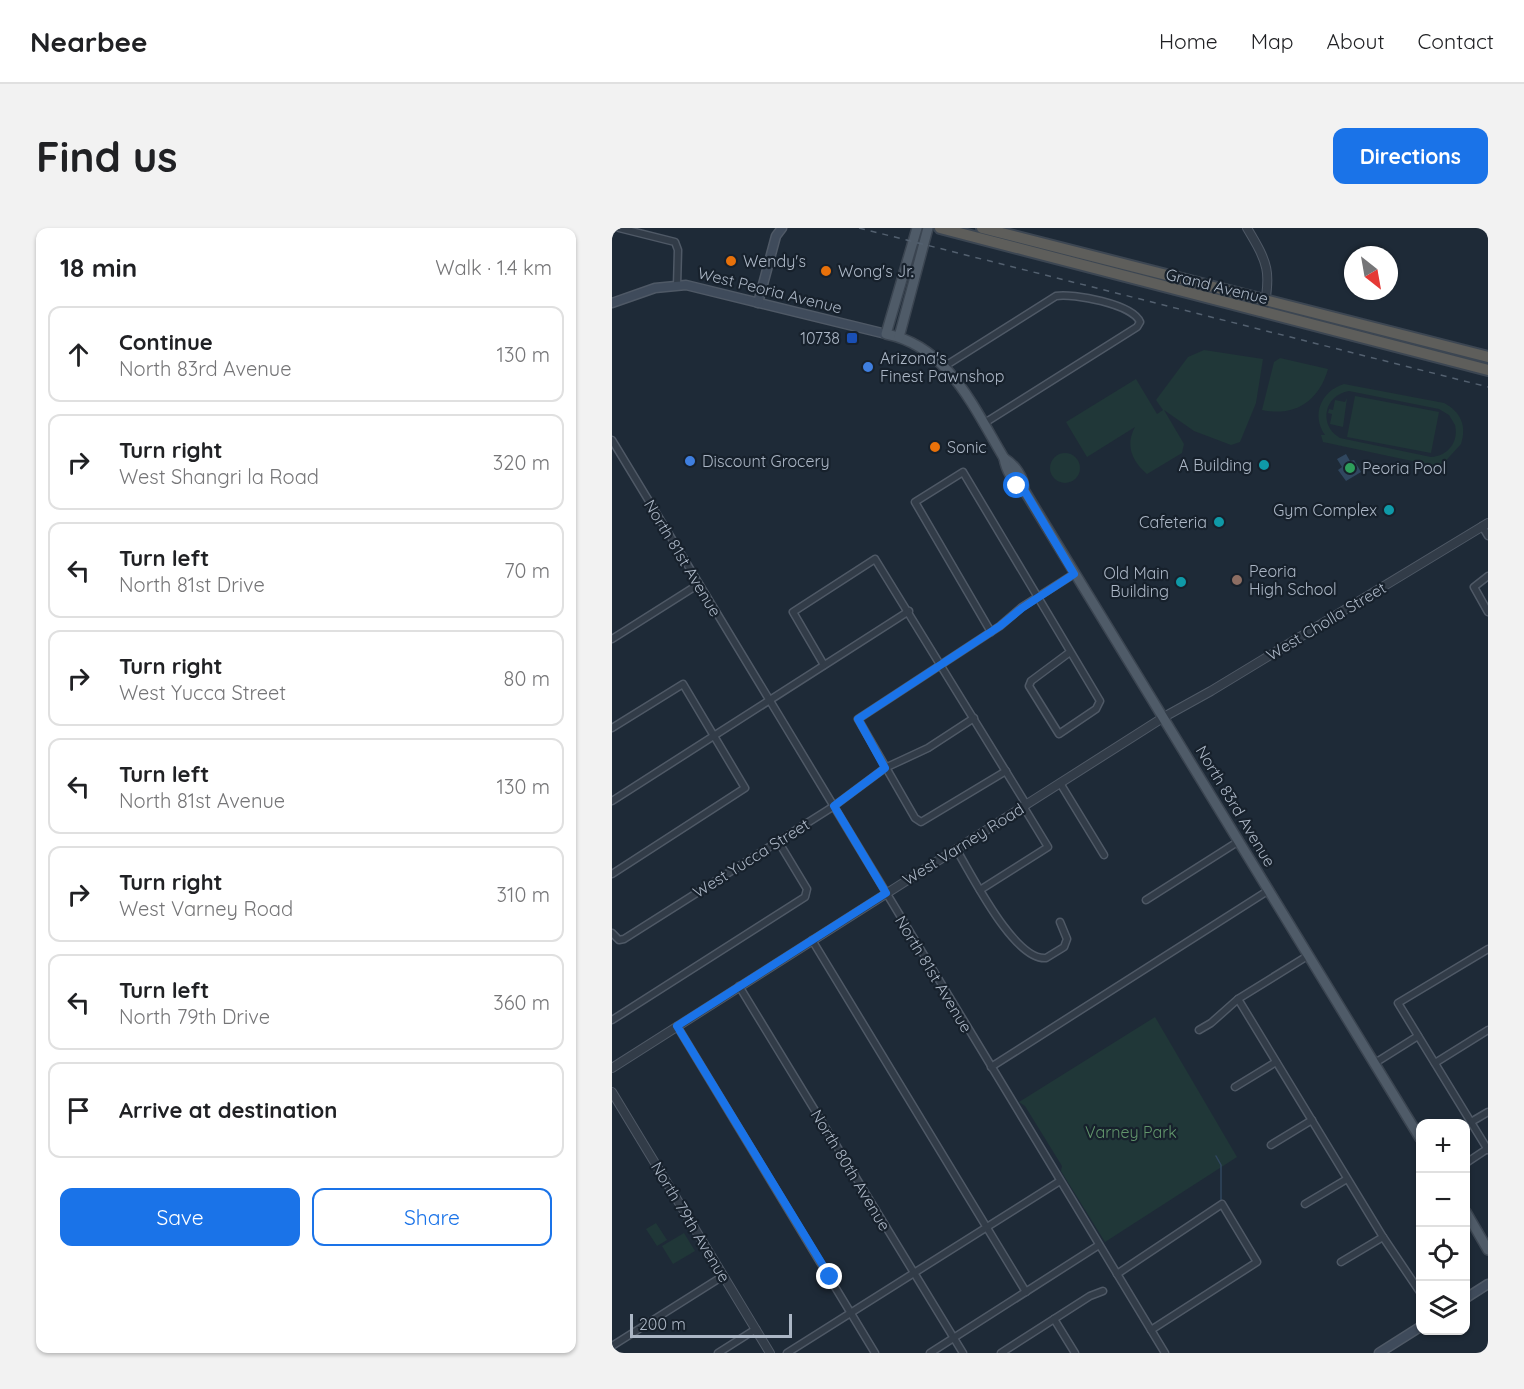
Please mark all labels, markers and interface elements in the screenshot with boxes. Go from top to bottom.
text: Nearbee [30,24,148,59]
text: Home [1159,28,1218,54]
text: Map [1251,28,1294,54]
text: About [1327,28,1385,54]
text: Contact [1418,28,1494,54]
button: Directions [1333,128,1488,184]
text: Find us [36,130,178,183]
north arrow [1344,246,1398,300]
text: 18 min [60,251,137,284]
place label: Wendy's [743,251,806,271]
marker: Wendy's [724,254,738,268]
text: Walk · 1.4 km [435,255,552,280]
place label: Wong's Jr. [838,261,914,281]
street label: West Peoria Avenue [696,262,844,318]
marker: Wong's Jr. [819,264,833,278]
street label: Grand Avenue [1164,264,1270,308]
text: Continue [119,328,213,356]
place label: 10738 [800,328,840,348]
marker: 10738 [845,331,859,345]
icon: ahead [62,338,95,371]
text: 130 m [497,342,550,367]
place label: Arizona's Finest Pawnshop [880,348,1004,386]
text: North 83rd Avenue [119,356,291,381]
marker: Arizona's Finest Pawnshop [861,360,875,374]
text: Turn right [119,436,223,464]
place label: Sonic [947,437,987,457]
marker: Sonic [928,440,942,454]
icon: right [62,446,95,479]
text: 320 m [493,450,550,475]
place label: Discount Grocery [702,451,830,471]
marker: Discount Grocery [683,454,697,468]
place label: A Building [1178,455,1252,475]
marker: A Building [1257,458,1271,472]
place label: Peoria Pool [1362,458,1446,478]
marker: Peoria Pool [1343,461,1357,475]
text: West Shangri la Road [119,464,319,489]
route start [1003,472,1029,498]
street label: North 81st Avenue [640,496,726,620]
place label: Gym Complex [1273,500,1377,520]
marker: Gym Complex [1382,503,1396,517]
place label: Cafeteria [1139,512,1207,532]
marker: Cafeteria [1212,515,1226,529]
text: Turn left [119,544,209,572]
icon: left [62,554,95,587]
text: 70 m [504,558,550,583]
place label: Peoria High School [1249,561,1337,599]
place label: Old Main Building [1104,563,1169,601]
text: North 81st Drive [119,572,265,597]
marker: Peoria High School [1230,573,1244,587]
marker: Old Main Building [1174,575,1188,589]
street label: West Cholla Street [1263,577,1389,665]
text: Turn right [119,652,223,680]
icon: right [62,662,95,695]
text: 80 m [504,666,550,691]
text: West Yucca Street [119,680,286,705]
street label: North 83rd Avenue [1192,742,1280,870]
text: Turn left [119,760,209,788]
icon: left [62,770,95,803]
text: 130 m [497,774,550,799]
text: North 81st Avenue [119,788,285,813]
street label: West Varney Road [899,799,1027,889]
street label: West Yucca Street [689,814,813,902]
text: Turn right [119,868,223,896]
icon: right [62,878,95,911]
text: 310 m [497,882,550,907]
text: West Varney Road [119,896,293,921]
street label: North 81st Avenue [891,912,977,1036]
text: Turn left [119,976,209,1004]
icon: left [62,986,95,1019]
text: 360 m [493,990,550,1015]
text: North 79th Drive [119,1004,270,1029]
icon: arrive [62,1094,95,1127]
text: Arrive at destination [119,1096,337,1124]
street label: North 80th Avenue [807,1106,895,1234]
map controls [1416,1119,1470,1335]
button: + [1416,1119,1470,1173]
park label: Varney Park [1085,1122,1177,1142]
street label: North 79th Avenue [647,1158,735,1286]
button: − [1416,1173,1470,1227]
button: Save [60,1188,300,1246]
button: Share [312,1188,552,1246]
button: locate [1416,1227,1470,1281]
route end [816,1263,842,1289]
button: layers [1416,1281,1470,1335]
scale bar [630,1311,792,1338]
text: 200 m [639,1314,686,1334]

